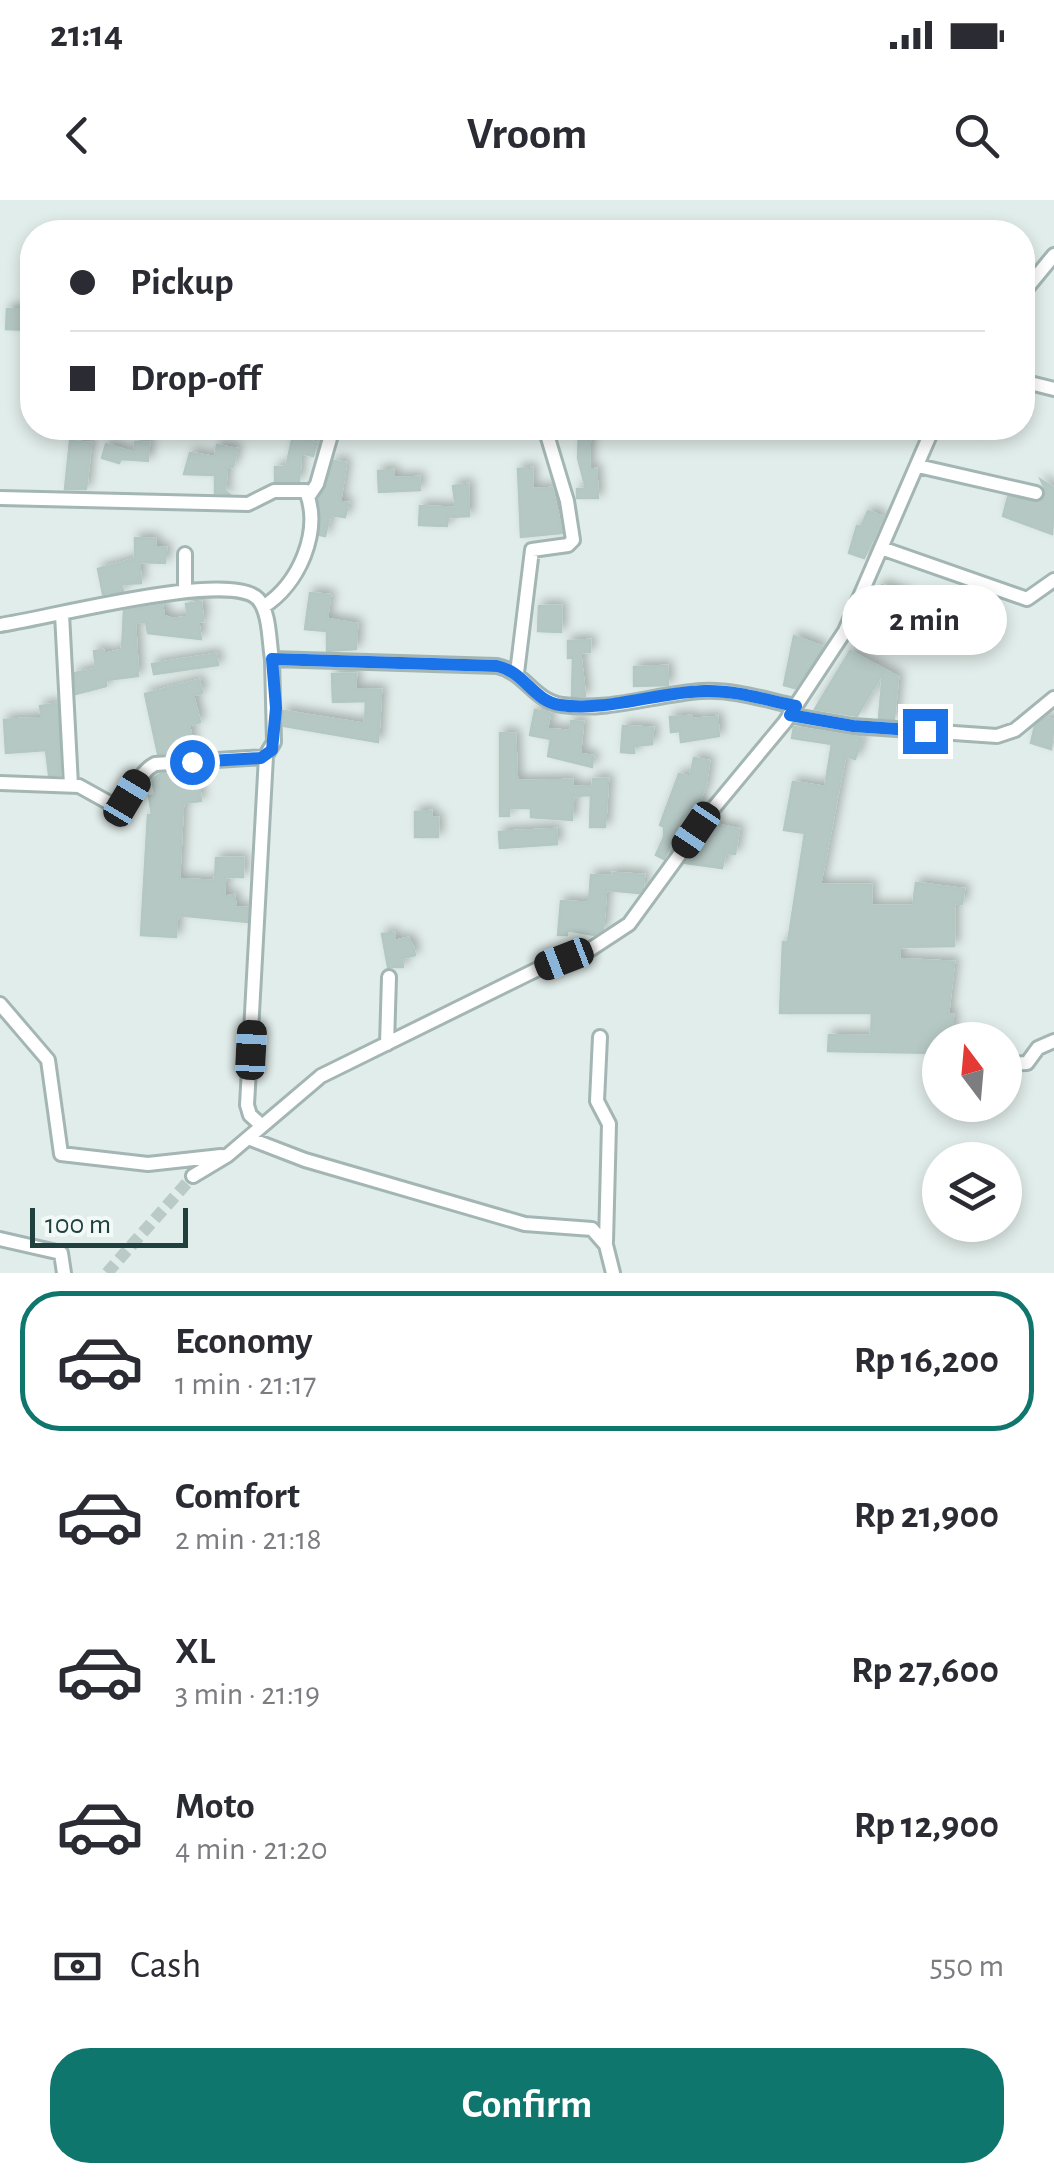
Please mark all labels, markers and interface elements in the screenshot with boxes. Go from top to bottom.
text: 21:14 [50,16,123,54]
icon: back [50,108,105,163]
icon: search [949,108,1004,163]
text: Vroom [467,112,587,157]
text: Pickup [130,264,234,302]
text: Drop-off [130,360,261,398]
callout: 2 min [842,586,1008,656]
text: 2 min [889,604,960,636]
route end [903,709,948,754]
route start [170,740,215,785]
car [99,765,155,831]
car [667,797,725,863]
car [531,934,597,984]
car [234,1019,268,1081]
north arrow [922,1022,1022,1122]
map controls [922,1022,1022,1242]
button: layers [922,1142,1022,1242]
scale bar [30,1203,188,1248]
text: 100 m [45,1211,111,1239]
icon: car [55,1316,145,1406]
text: Economy [175,1323,313,1361]
text: Rp 16,200 [854,1342,999,1380]
text: 1 min · 21:17 [175,1368,316,1400]
icon: car [55,1471,145,1561]
text: Comfort [175,1478,300,1516]
text: Rp 21,900 [854,1497,999,1535]
text: 2 min · 21:18 [175,1523,322,1555]
icon: car [55,1626,145,1716]
text: XL [175,1633,215,1671]
text: Rp 27,600 [851,1652,999,1690]
text: 3 min · 21:19 [175,1678,320,1710]
icon: car [55,1781,145,1871]
text: Moto [175,1788,255,1826]
text: Rp 12,900 [854,1807,999,1845]
text: 4 min · 21:20 [175,1833,328,1865]
icon: cash [50,1939,105,1994]
text: Cash [130,1947,201,1985]
text: 550 m [929,1950,1004,1982]
button: Confirm [50,2048,1004,2163]

